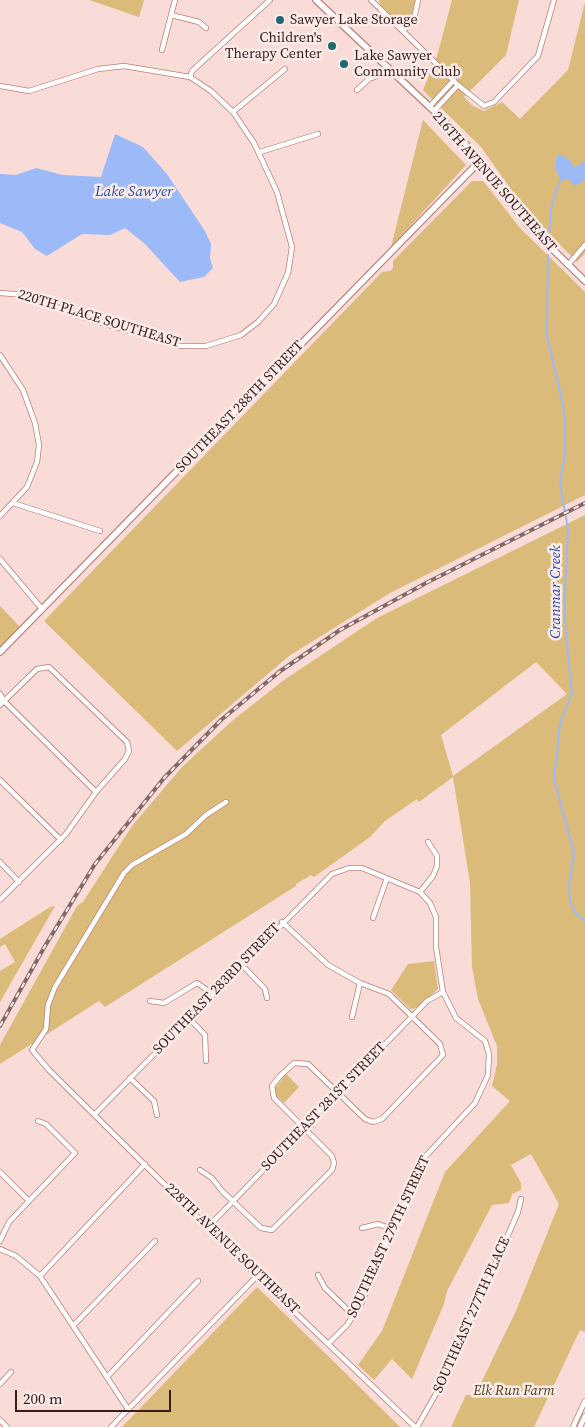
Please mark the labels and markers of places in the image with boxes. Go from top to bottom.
place label: Sawyer Lake Storage [290,12,418,28]
marker: Sawyer Lake Storage [274,14,286,26]
place label: Children's Therapy Center [225,30,322,62]
marker: Children's Therapy Center [326,40,338,52]
place label: Lake Sawyer Community Club [354,48,461,80]
marker: Lake Sawyer Community Club [338,58,350,70]

